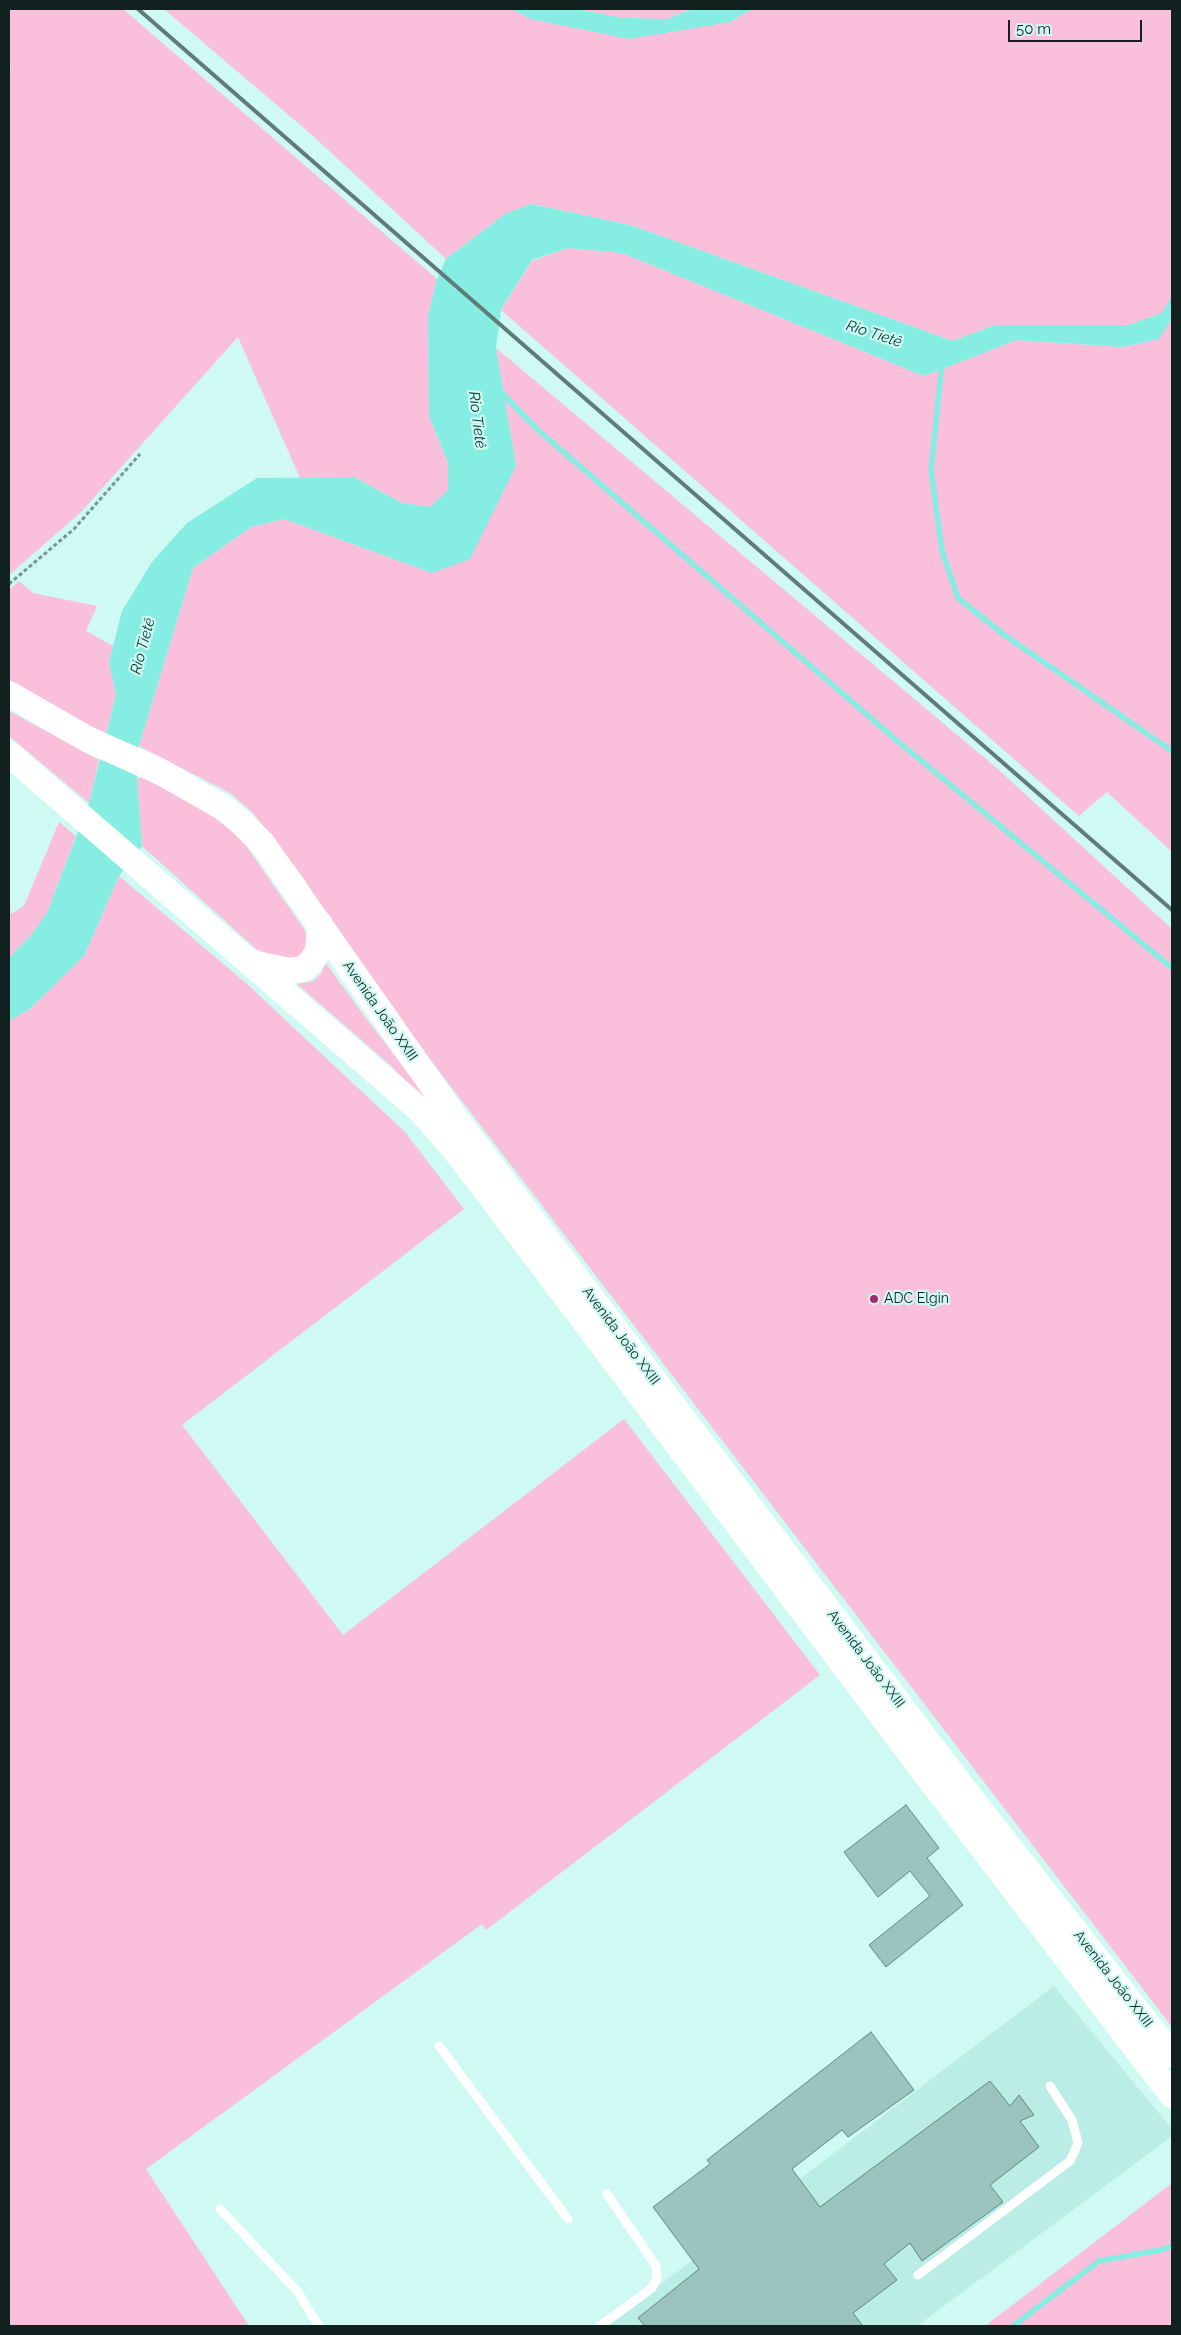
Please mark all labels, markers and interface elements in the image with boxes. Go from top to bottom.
scale bar [1011,10,1145,42]
text: 50 m [1016,20,1051,38]
water label: Rio Tietê [844,317,904,351]
water label: Rio Tietê [465,390,489,450]
water label: Rio Tietê [127,616,159,676]
street label: Avenida João XXIII [339,958,421,1064]
street label: Avenida João XXIII [579,1284,663,1388]
place label: ADC Elgin [884,1291,949,1307]
marker: ADC Elgin [868,1293,880,1305]
street label: Avenida João XXIII [824,1607,908,1711]
street label: Avenida João XXIII [1070,1927,1156,2031]

